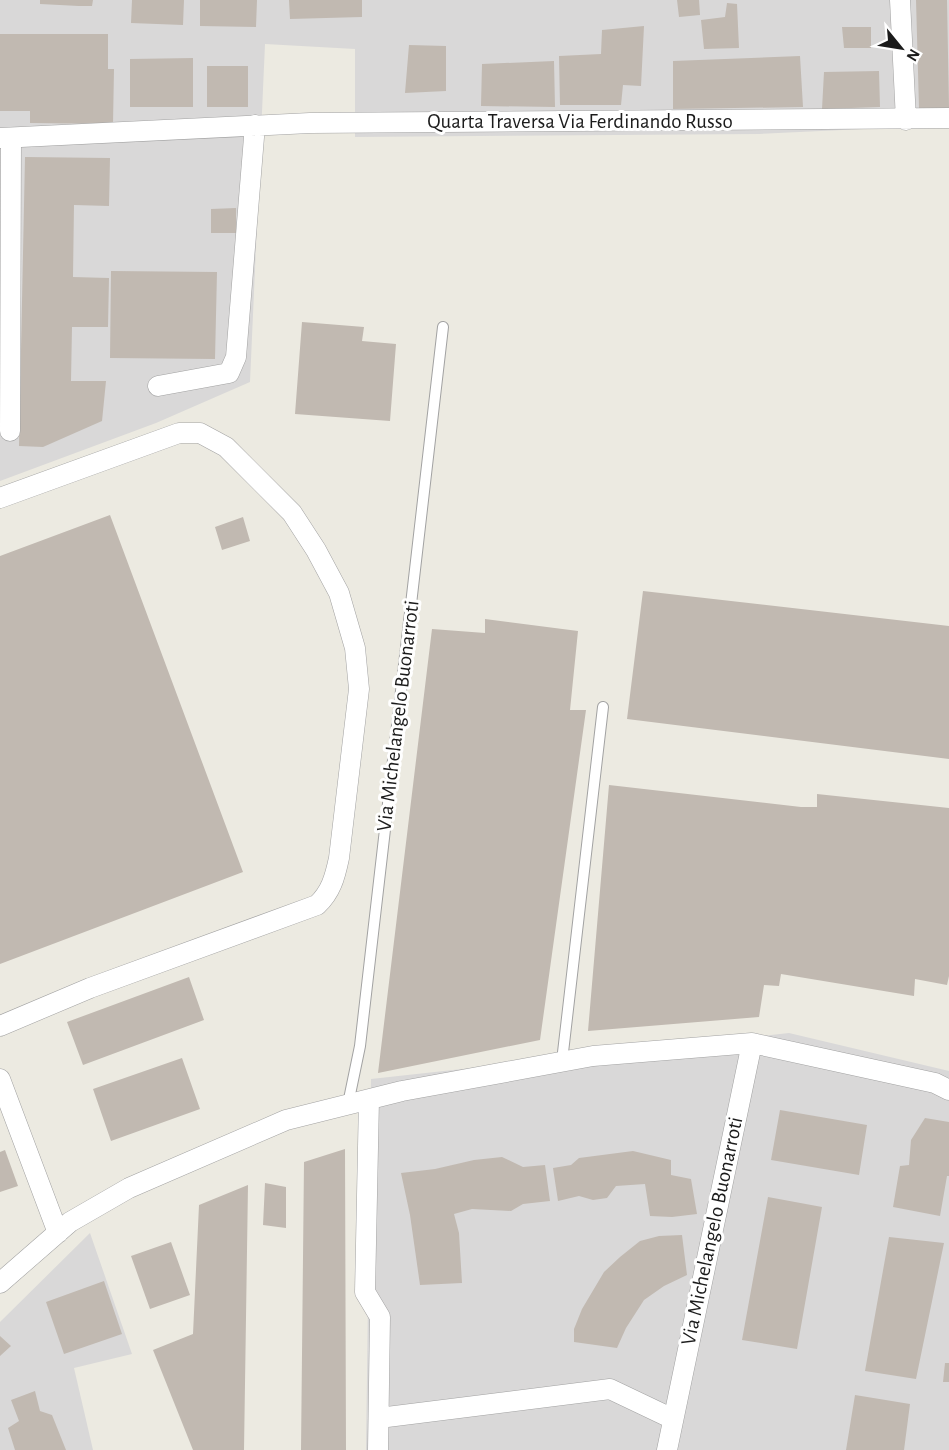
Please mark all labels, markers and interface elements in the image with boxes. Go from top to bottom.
north arrow [871,18,931,78]
text: N [903,46,923,64]
street label: Quarta Traversa Via Ferdinando Russo [427,111,733,132]
street label: Via Michelangelo Buonarroti [373,599,423,833]
street label: Via Michelangelo Buonarroti [678,1115,746,1347]

